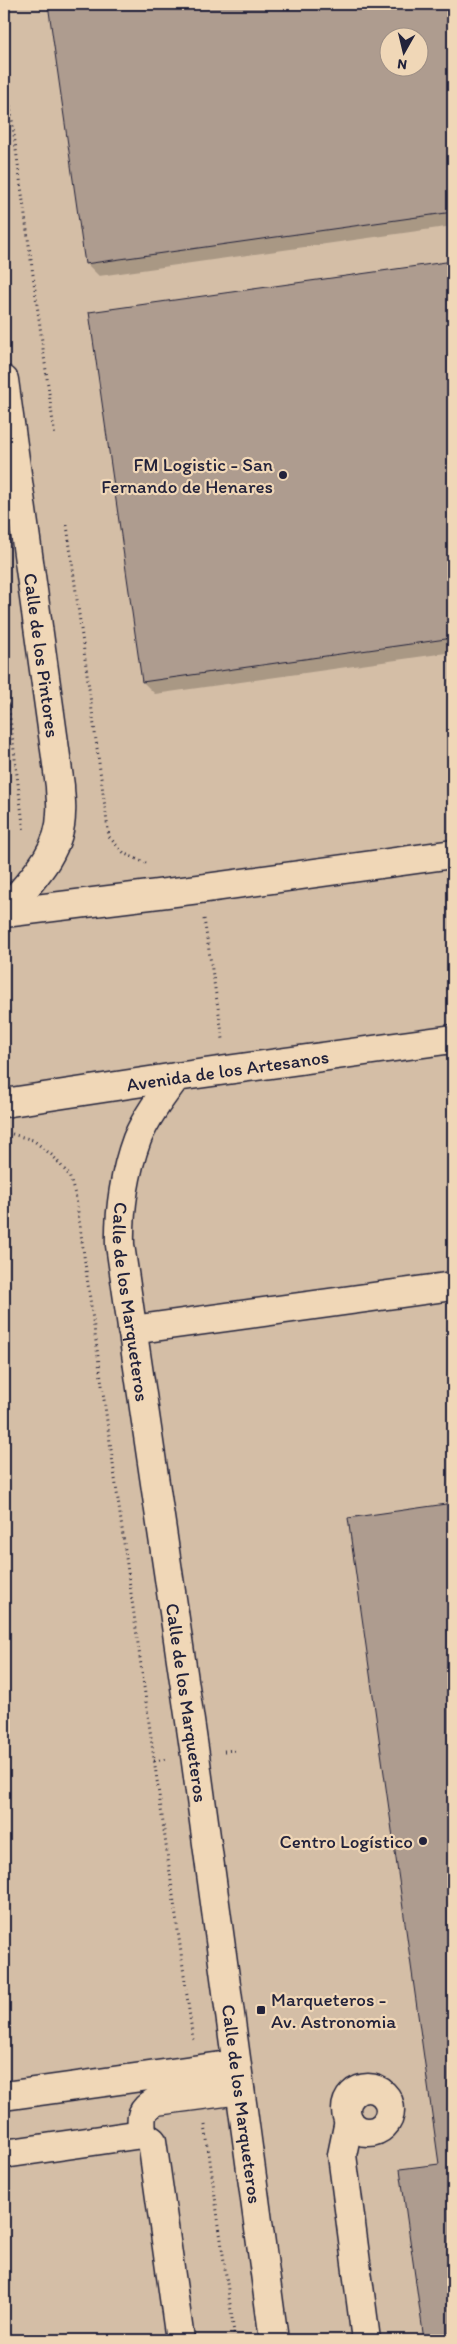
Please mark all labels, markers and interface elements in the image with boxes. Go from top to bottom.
north arrow [380,28,430,78]
text: N [396,55,408,73]
place label: FM Logistic - San Fernando de Henares [101,453,273,498]
marker: FM Logistic - San Fernando de Henares [277,469,289,481]
street label: Calle de los Pintores [19,572,65,739]
street label: Avenida de los Artesanos [125,1045,330,1096]
street label: Calle de los Marqueteros [108,1201,154,1403]
street label: Calle de los Marqueteros [161,1602,213,1804]
place label: Centro Logístico [280,1830,413,1853]
marker: Centro Logístico [417,1835,429,1847]
place label: Marqueteros - Av. Astronomia [271,1988,396,2033]
street label: Calle de los Marqueteros [217,2003,267,2205]
marker: Marqueteros - Av. Astronomia [255,2004,267,2016]

